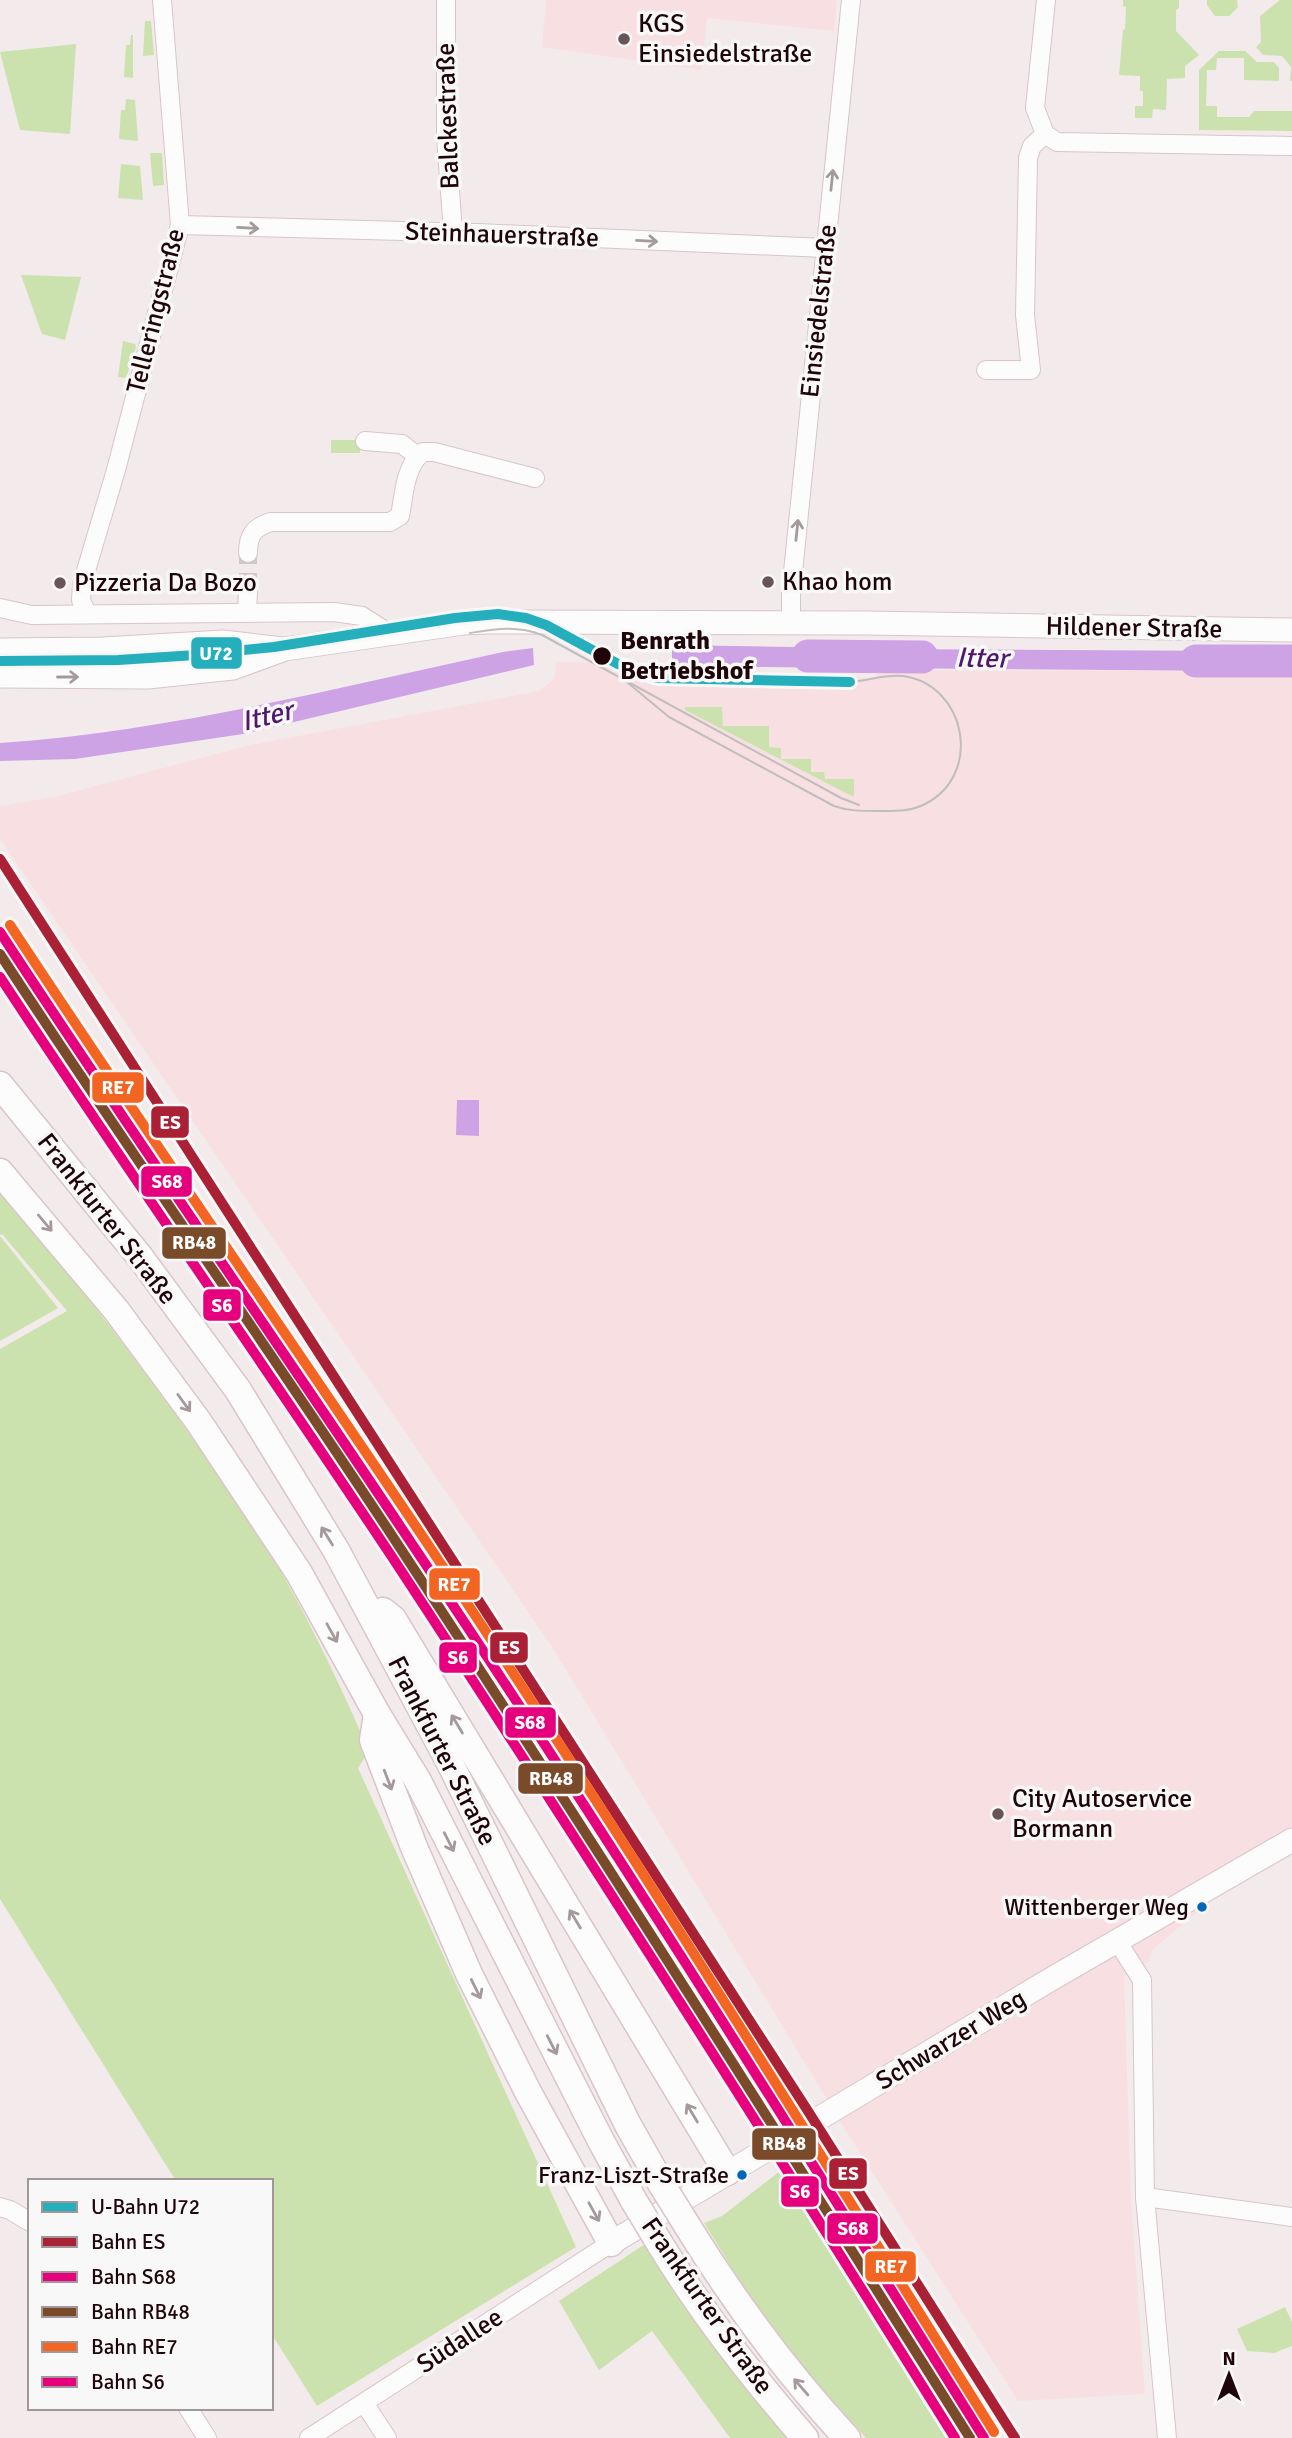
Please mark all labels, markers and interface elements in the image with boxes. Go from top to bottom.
place label: KGS Einsiedelstraße [638,8,812,70]
marker: KGS Einsiedelstraße [616,31,632,47]
street label: Balckestraße [429,42,467,190]
one-way arrow [826,170,839,192]
street label: Steinhauerstraße [405,216,599,254]
one-way arrow [236,222,259,235]
street label: Einsiedelstraße [794,223,844,399]
street label: Telleringstraße [120,225,192,397]
one-way arrow [635,234,658,247]
one-way arrow [791,520,804,542]
place label: Khao hom [782,566,892,598]
place label: Pizzeria Da Bozo [74,567,257,599]
marker: Khao hom [760,574,776,590]
marker: Pizzeria Da Bozo [52,575,68,591]
street label: Hildener Straße [1045,610,1223,646]
place label: Benrath Betriebshof [620,625,754,687]
line badge: U72 [190,636,243,670]
water label: Itter [956,641,1012,676]
text: U72 [199,642,233,666]
marker: Benrath Betriebshof [591,645,613,667]
one-way arrow [56,670,79,684]
water label: Itter [238,692,300,739]
line badge: RE7 [91,1071,145,1104]
text: RE7 [102,1076,134,1100]
line badge: ES [150,1105,190,1139]
text: ES [159,1111,181,1135]
street label: Frankfurter Straße [30,1127,184,1311]
line badge: S68 [140,1165,193,1198]
text: S68 [151,1170,183,1194]
one-way arrow [37,1214,53,1232]
line badge: RB48 [161,1226,227,1260]
text: RB48 [172,1231,216,1255]
line badge: S6 [202,1288,242,1322]
text: S6 [212,1294,232,1318]
one-way arrow [177,1393,192,1412]
one-way arrow [320,1526,334,1546]
line badge: RE7 [428,1567,481,1601]
text: RE7 [438,1573,470,1597]
one-way arrow [326,1622,339,1643]
line badge: ES [489,1631,529,1664]
text: ES [498,1636,520,1660]
line badge: S6 [438,1641,478,1674]
text: S6 [448,1646,468,1670]
street label: Frankfurter Straße [380,1651,504,1851]
line badge: S68 [504,1706,557,1739]
text: S68 [514,1711,546,1735]
one-way arrow [450,1714,464,1734]
line badge: RB48 [517,1762,584,1795]
text: RB48 [529,1767,573,1791]
one-way arrow [383,1768,396,1790]
place label: City Autoservice Bormann [1012,1783,1192,1845]
marker: City Autoservice Bormann [990,1806,1006,1822]
one-way arrow [442,1831,456,1852]
place label: Wittenberger Weg [1004,1892,1189,1922]
marker: Wittenberger Weg [1195,1900,1209,1914]
one-way arrow [567,1909,581,1929]
one-way arrow [470,1978,484,1999]
street label: Schwarzer Weg [870,1983,1032,2097]
one-way arrow [545,2034,559,2054]
one-way arrow [685,2104,699,2124]
line badge: RB48 [751,2127,817,2161]
text: RB48 [762,2132,806,2156]
line badge: ES [828,2157,868,2190]
place label: Franz-Liszt-Straße [538,2160,729,2190]
text: ES [837,2162,859,2186]
marker: Franz-Liszt-Straße [735,2168,749,2182]
line badge: S6 [780,2175,820,2208]
legend [28,2179,273,2410]
text: S6 [790,2180,810,2204]
text: U-Bahn U72 [91,2194,200,2220]
one-way arrow [588,2201,601,2222]
street label: Frankfurter Straße [634,2211,780,2401]
line badge: S68 [826,2212,879,2245]
text: S68 [837,2217,869,2241]
text: Bahn ES [91,2229,165,2255]
line badge: RE7 [864,2250,917,2283]
text: RE7 [875,2255,907,2279]
text: Bahn S68 [91,2264,176,2290]
text: Bahn RB48 [91,2299,190,2325]
street label: Südallee [411,2301,509,2381]
text: Bahn RE7 [91,2334,178,2360]
north arrow [1194,2340,1264,2410]
text: N [1222,2347,1236,2371]
text: Bahn S6 [91,2369,165,2395]
one-way arrow [793,2378,809,2396]

